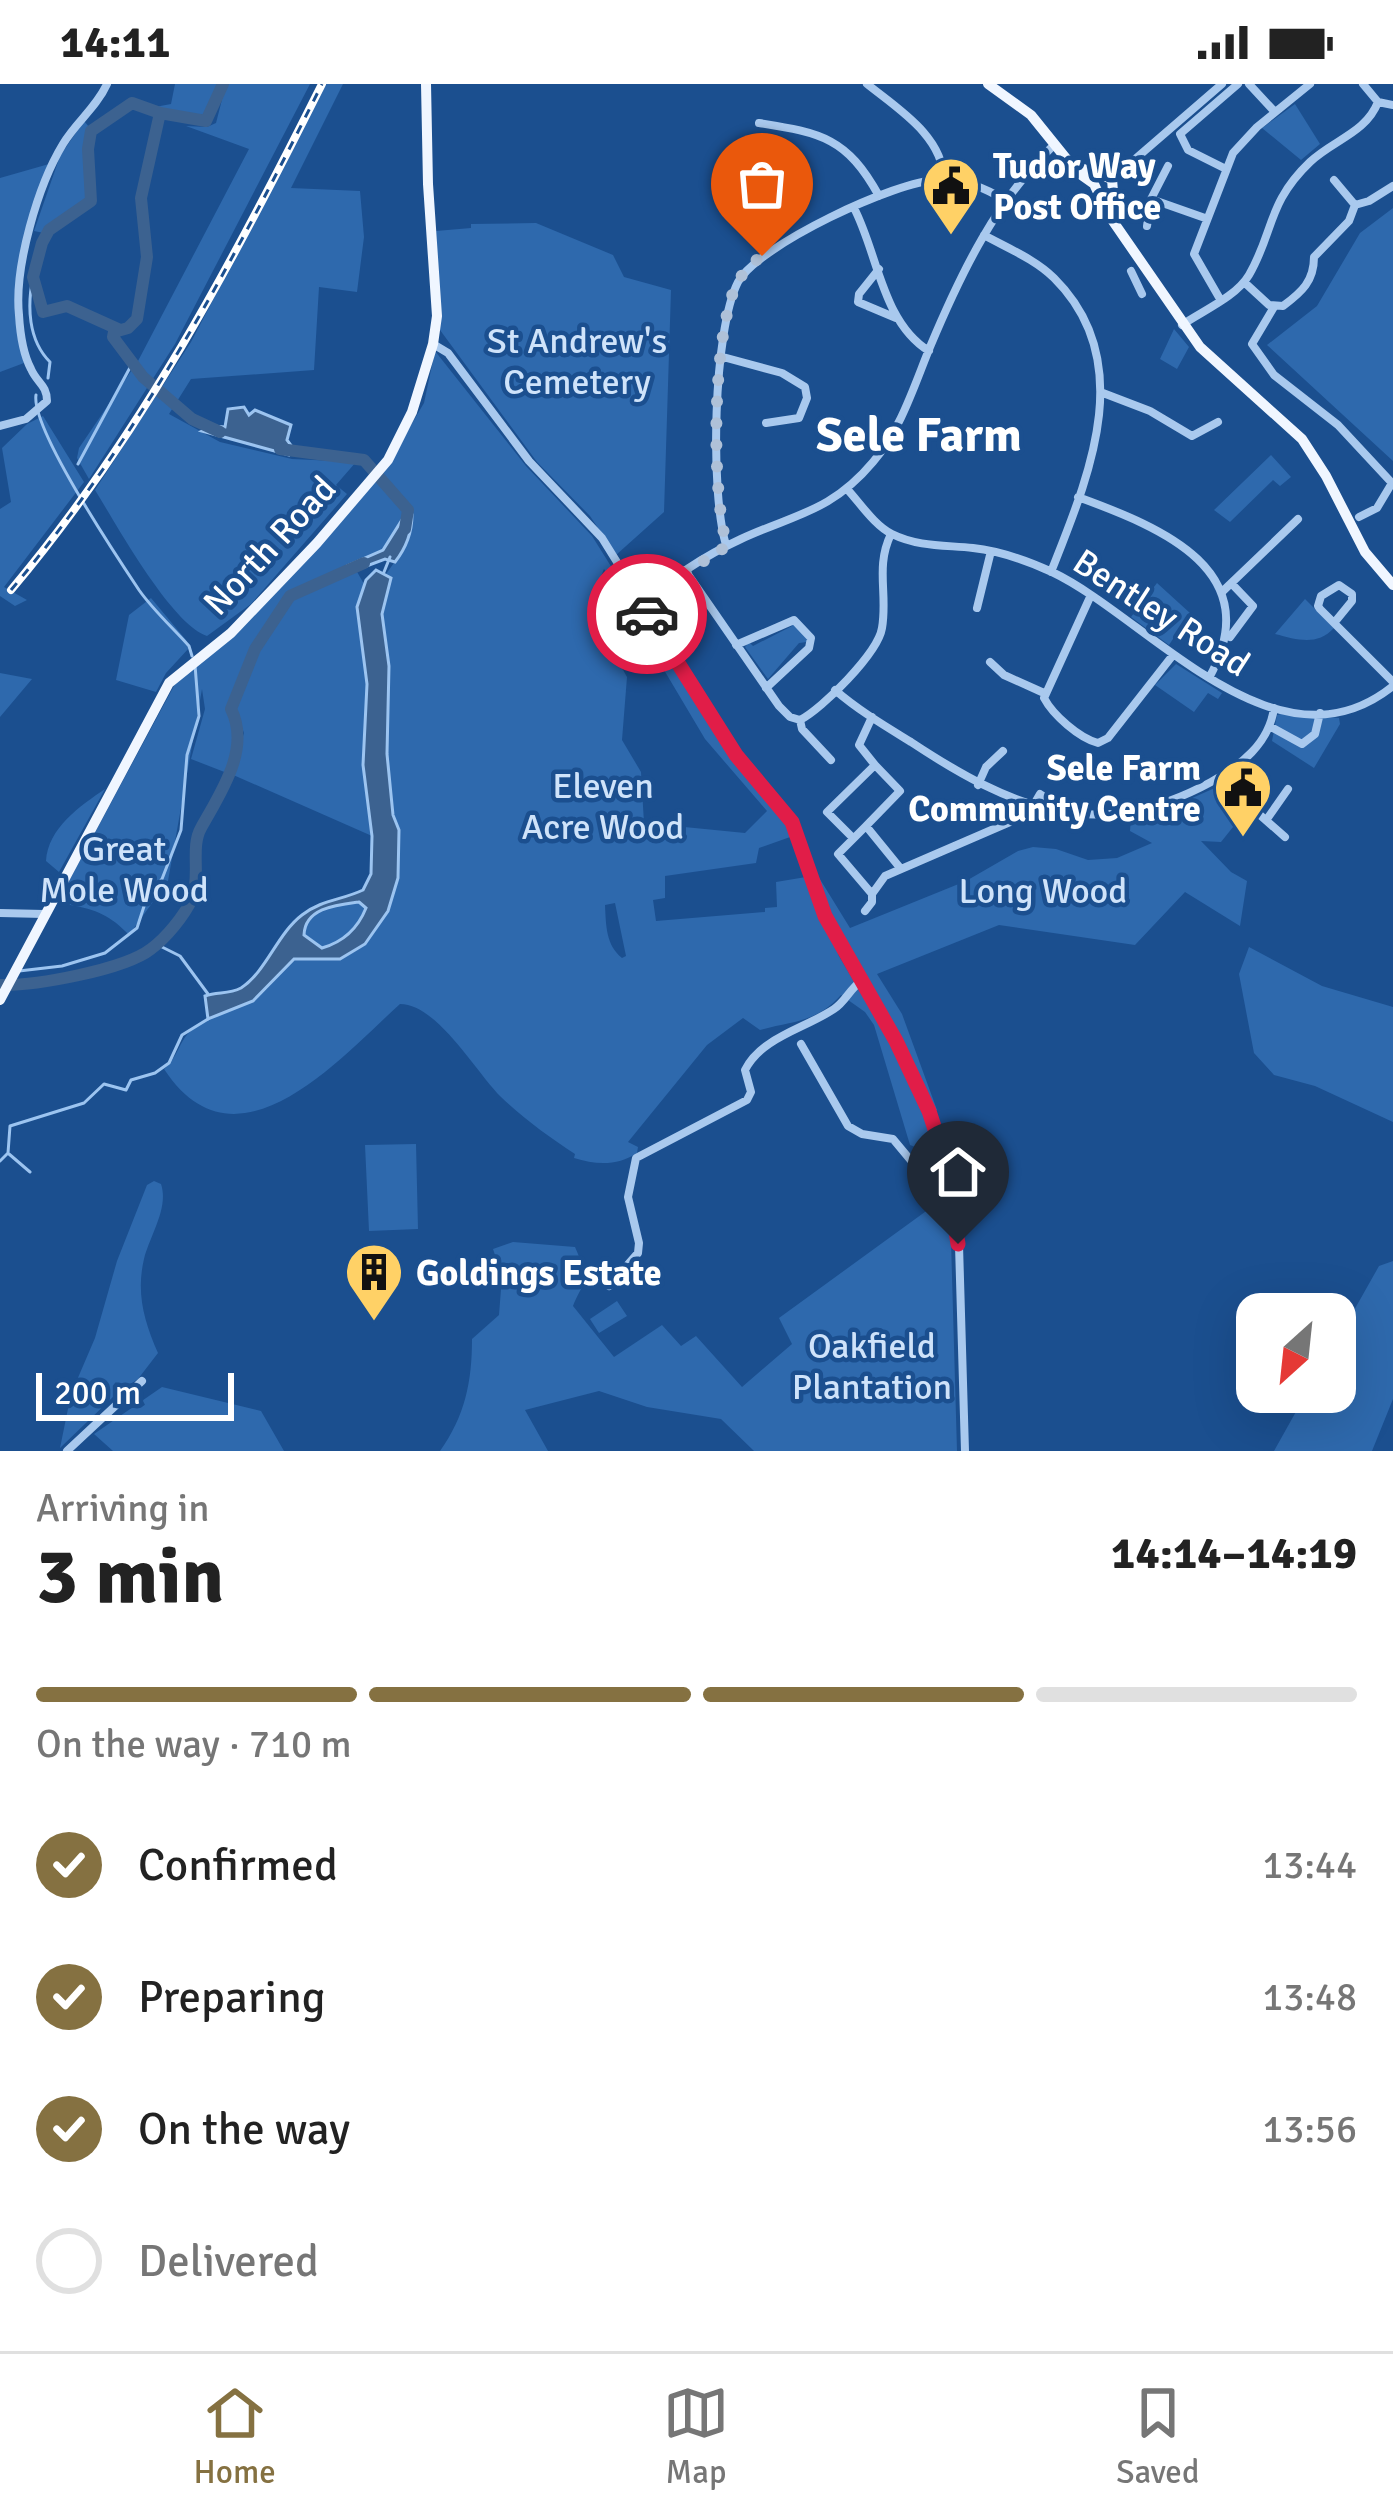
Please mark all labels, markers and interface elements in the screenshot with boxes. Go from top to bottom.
text: 14:11 [60,15,170,70]
pin [711,133,813,256]
place label: Tudor Way Post Office [993,144,1161,230]
icon: bag [729,151,795,217]
public building icon: Tudor Way Post Office [920,155,982,237]
park label: St Andrew's Cemetery [487,319,667,405]
district label: Sele Farm [816,406,1022,465]
street label: North Road [194,467,346,625]
street label: Bentley Road [1064,539,1258,687]
courier [587,554,707,674]
icon: car [614,581,680,647]
place label: Sele Farm Community Centre [908,746,1201,832]
public building icon: Sele Farm Community Centre [1212,757,1274,839]
park label: Eleven Acre Wood [522,764,684,850]
park label: Great Mole Wood [39,827,209,913]
park label: Long Wood [959,869,1127,914]
pin [907,1121,1009,1244]
icon: home [925,1139,991,1205]
building icon: Goldings Estate [343,1241,405,1323]
place label: Goldings Estate [416,1251,662,1296]
north arrow [1236,1293,1356,1413]
map controls [1236,1293,1356,1413]
park label: Oakfield Plantation [792,1324,952,1410]
scale bar [36,1367,234,1420]
text: 200 m [54,1373,141,1414]
text: Arriving in [36,1484,210,1532]
text: 14:14–14:19 [1111,1526,1357,1581]
text: 3 min [36,1529,224,1625]
text: On the way · 710 m [36,1720,352,1768]
icon: check [36,1832,102,1898]
text: Confirmed [138,1838,338,1893]
text: 13:44 [1262,1841,1357,1889]
icon: check [36,1964,102,2030]
text: Preparing [138,1970,326,2025]
text: 13:48 [1262,1973,1357,2021]
icon: check [36,2096,102,2162]
text: On the way [138,2102,350,2157]
text: 13:56 [1262,2105,1357,2153]
text: Delivered [138,2234,319,2289]
tab: Home [194,2380,276,2493]
tab: Map [663,2380,729,2493]
tab: Saved [1116,2380,1199,2493]

